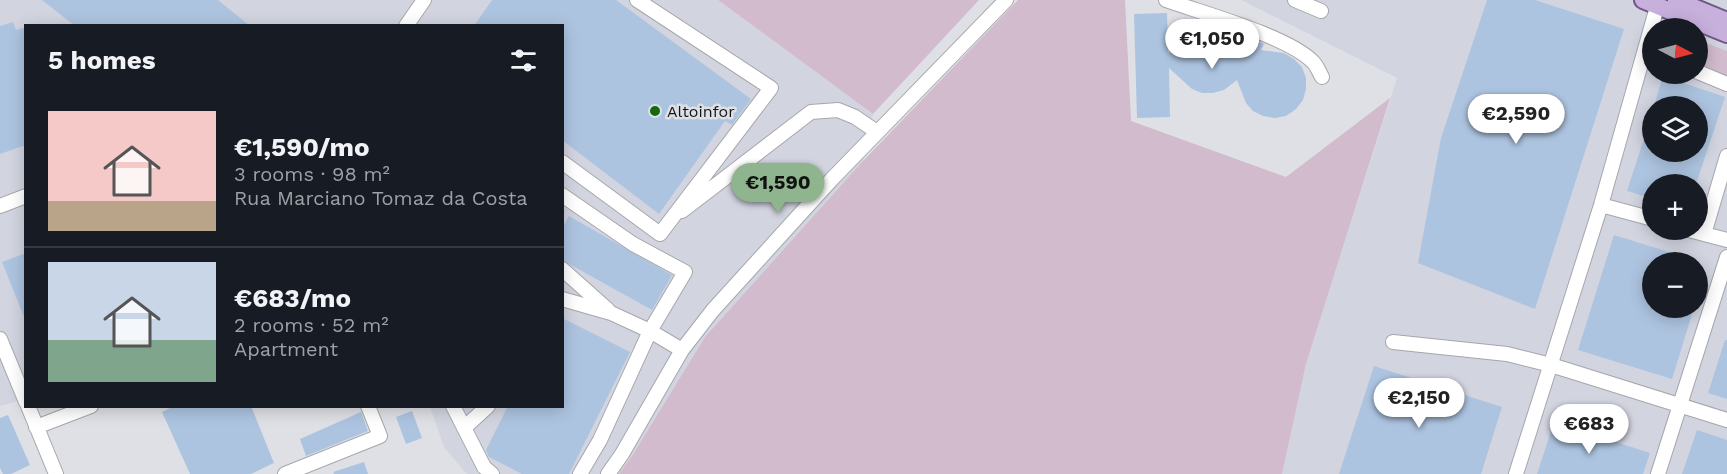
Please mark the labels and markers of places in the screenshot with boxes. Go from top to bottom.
pin: €1,050 [1163,19,1261,70]
pin: €2,590 [1467,94,1565,145]
place label: Altoinfor [667,102,735,121]
marker: Altoinfor [648,104,662,118]
pin: €1,590 [729,163,827,214]
pin: €2,150 [1370,378,1468,429]
pin: €683 [1553,404,1625,455]

